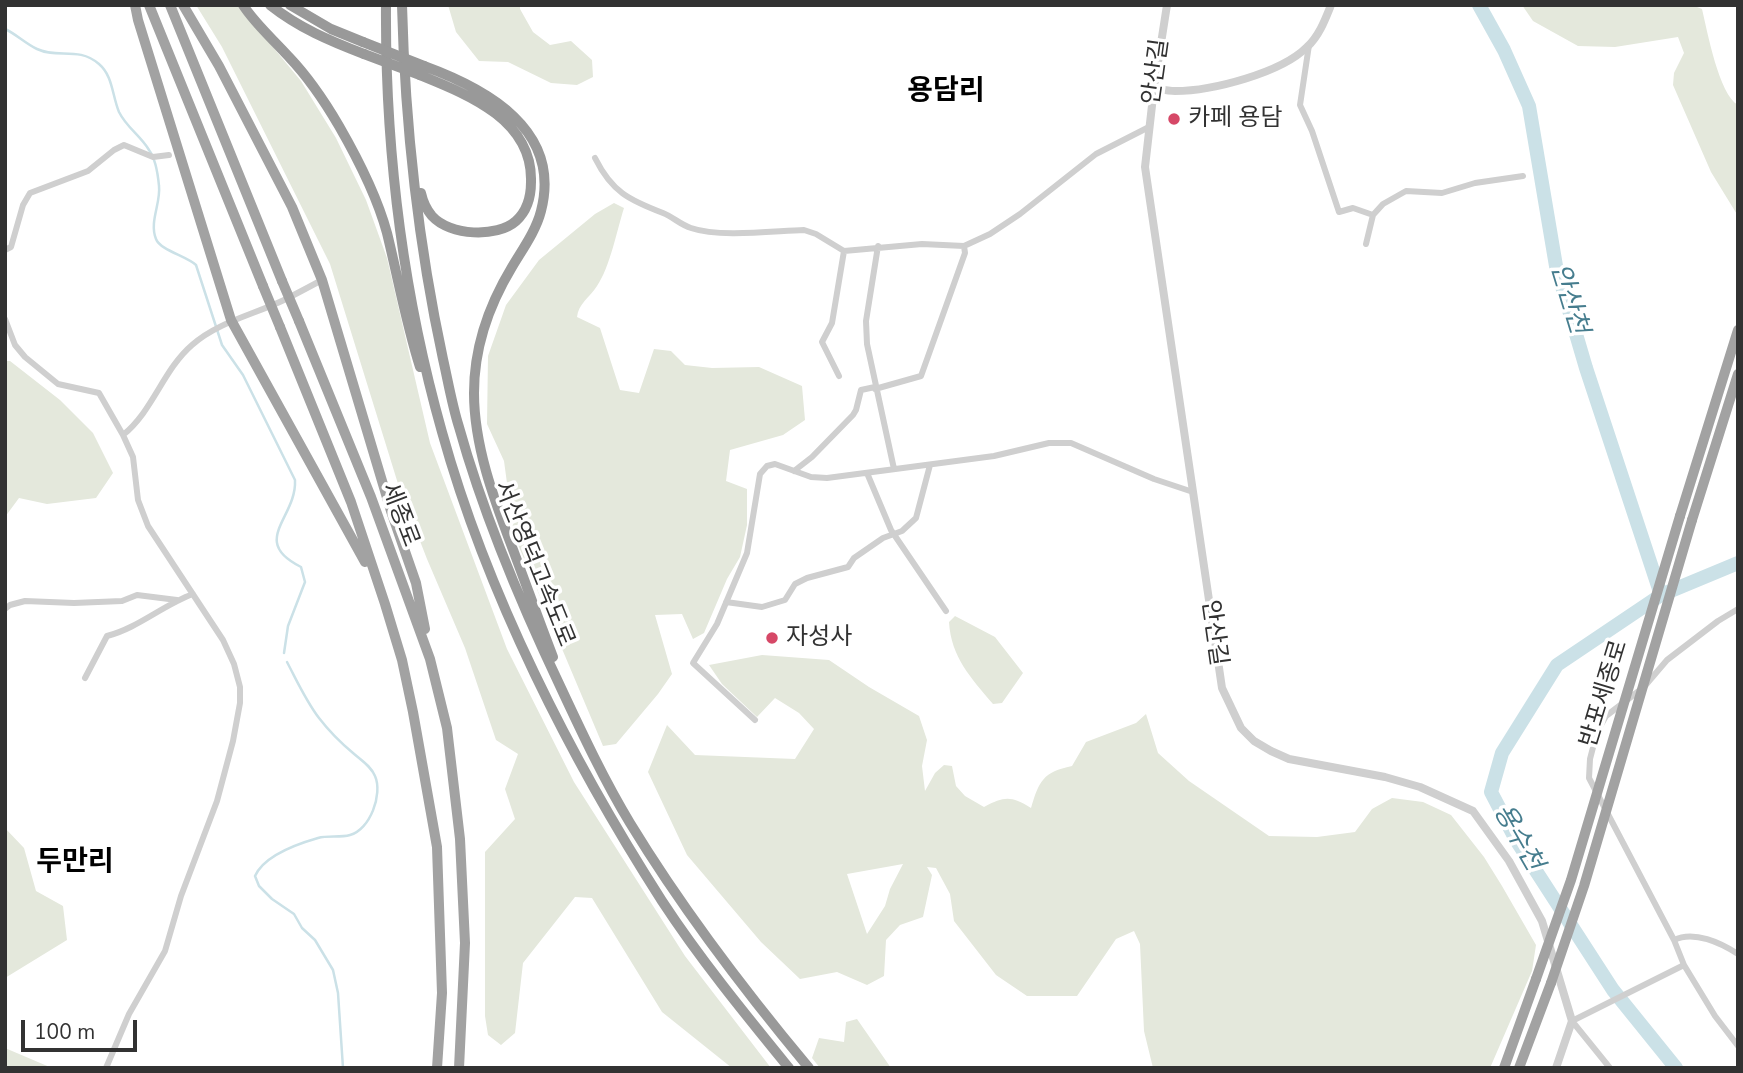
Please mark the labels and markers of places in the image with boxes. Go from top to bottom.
place label: 카페 용담 [1188,105,1282,133]
marker: 카페 용담 [1166,111,1182,127]
place label: 자성사 [786,624,852,652]
marker: 자성사 [764,630,780,646]

